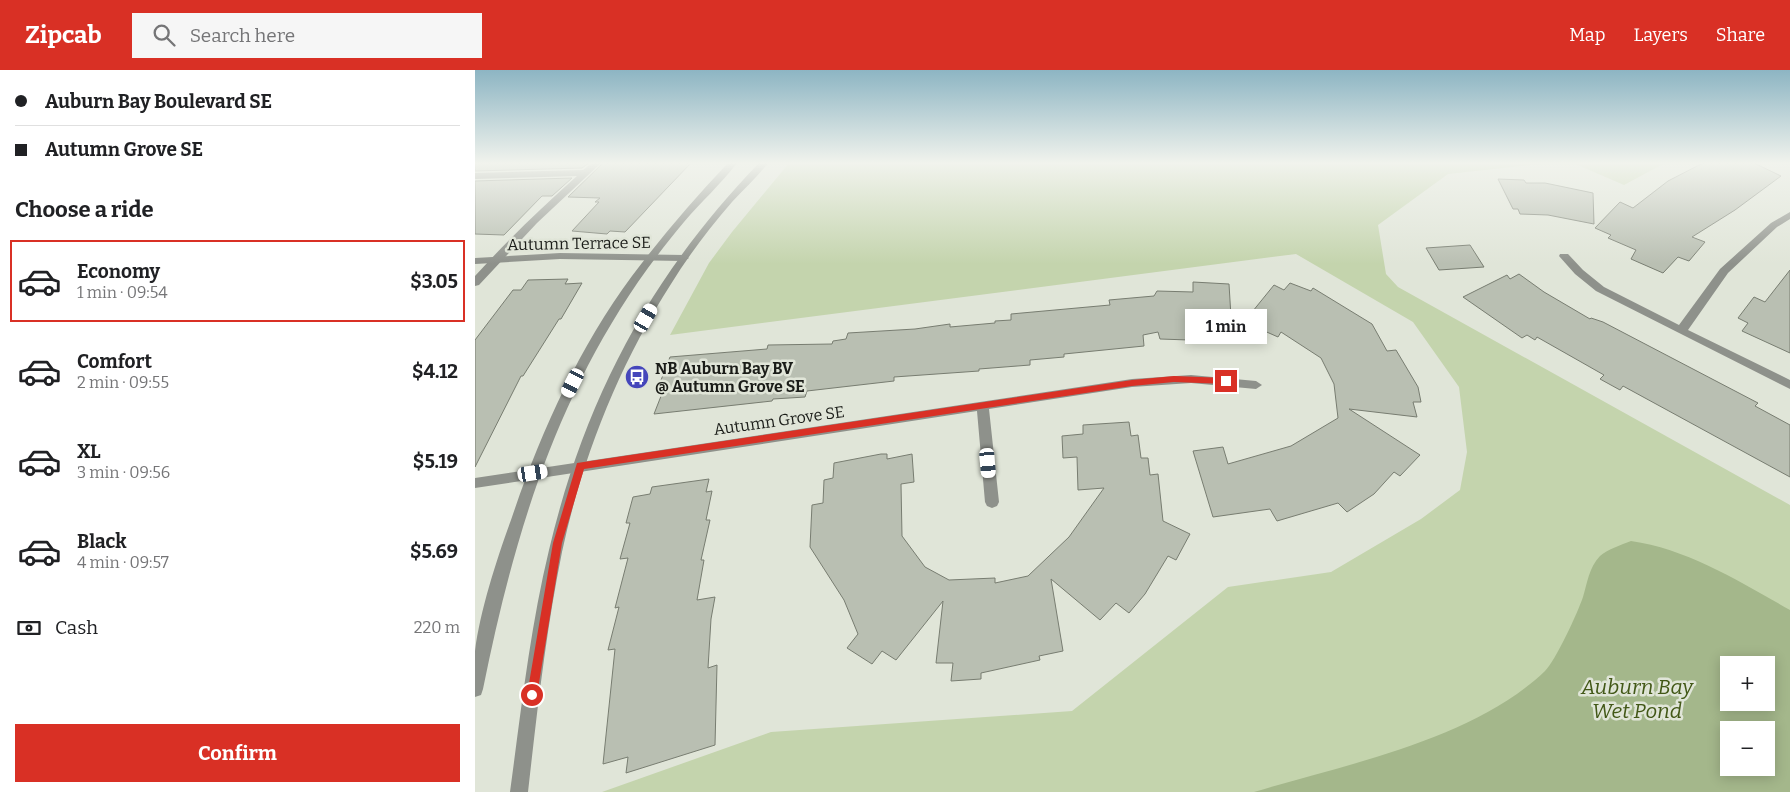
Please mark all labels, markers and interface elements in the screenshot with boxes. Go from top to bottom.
search box [132,13,482,58]
text: Zipcab [25,21,102,49]
icon: search [150,21,178,49]
text: Search here [190,24,295,47]
text: Map [1569,24,1605,46]
text: Layers [1633,24,1688,46]
text: Share [1716,24,1765,46]
text: Auburn Bay Boulevard SE [45,90,272,113]
text: Autumn Grove SE [45,138,203,161]
text: Choose a ride [15,196,154,223]
street label: Autumn Terrace SE [507,233,651,254]
icon: car [17,259,62,304]
text: Economy [77,260,160,283]
text: $3.05 [410,270,458,293]
text: 1 min · 09:54 [77,283,168,302]
car [632,301,659,335]
callout: 1 min [1185,308,1267,344]
text: 1 min [1206,317,1246,336]
icon: car [17,349,62,394]
text: Comfort [77,350,152,373]
place label: NB Auburn Bay BV @ Autumn Grove SE [655,359,805,396]
text: $4.12 [412,360,458,383]
bus stop icon: NB Auburn Bay BV @ Autumn Grove SE [624,364,650,390]
car [559,366,586,400]
route end [1215,370,1237,392]
text: 2 min · 09:55 [77,373,169,392]
street label: Autumn Grove SE [712,402,846,439]
icon: car [17,439,62,484]
text: XL [77,440,101,463]
car [979,447,996,479]
text: $5.19 [413,450,458,473]
text: 3 min · 09:56 [77,463,170,482]
car [517,463,548,483]
icon: car [17,529,62,574]
text: Black [77,530,127,553]
text: $5.69 [410,540,458,563]
text: 4 min · 09:57 [77,553,169,572]
icon: cash [15,614,43,642]
text: Cash [55,616,98,639]
text: 220 m [414,618,460,637]
map controls [1720,656,1775,776]
button: + [1720,656,1775,711]
water label: Auburn Bay Wet Pond [1580,674,1694,724]
route start [521,684,543,706]
button: − [1720,721,1775,776]
button: Confirm [15,724,460,782]

